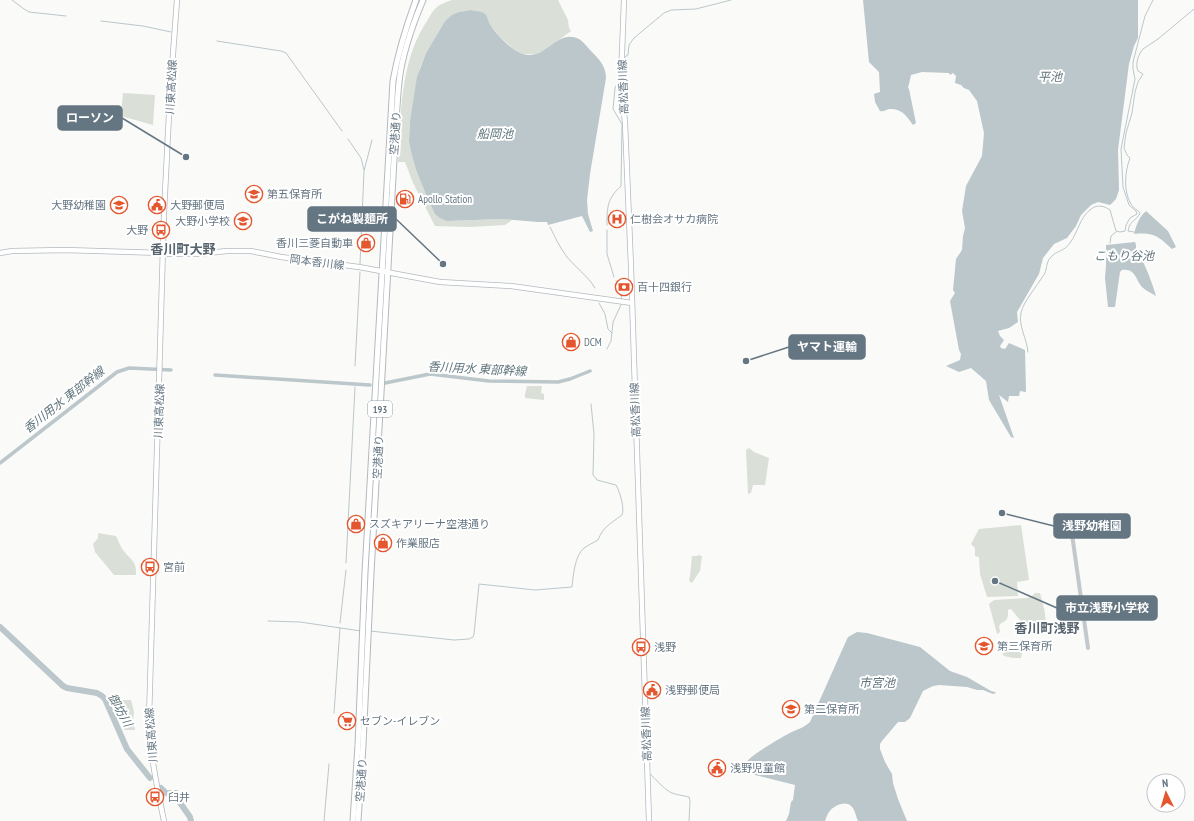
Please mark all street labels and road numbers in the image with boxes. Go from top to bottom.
street label: 川東高松線 [163,59,179,115]
street label: 高松香川線 [615,59,631,115]
street label: 空港通り [386,111,404,155]
street label: 岡本香川線 [289,252,345,272]
street label: 高松香川線 [627,382,643,438]
street label: 川東高松線 [151,383,167,439]
road number: 193 [368,401,392,417]
street label: 空港通り [370,435,386,479]
street label: 高松香川線 [638,706,654,762]
street label: 川東高松線 [142,707,160,763]
street label: 空港通り [352,758,370,802]

